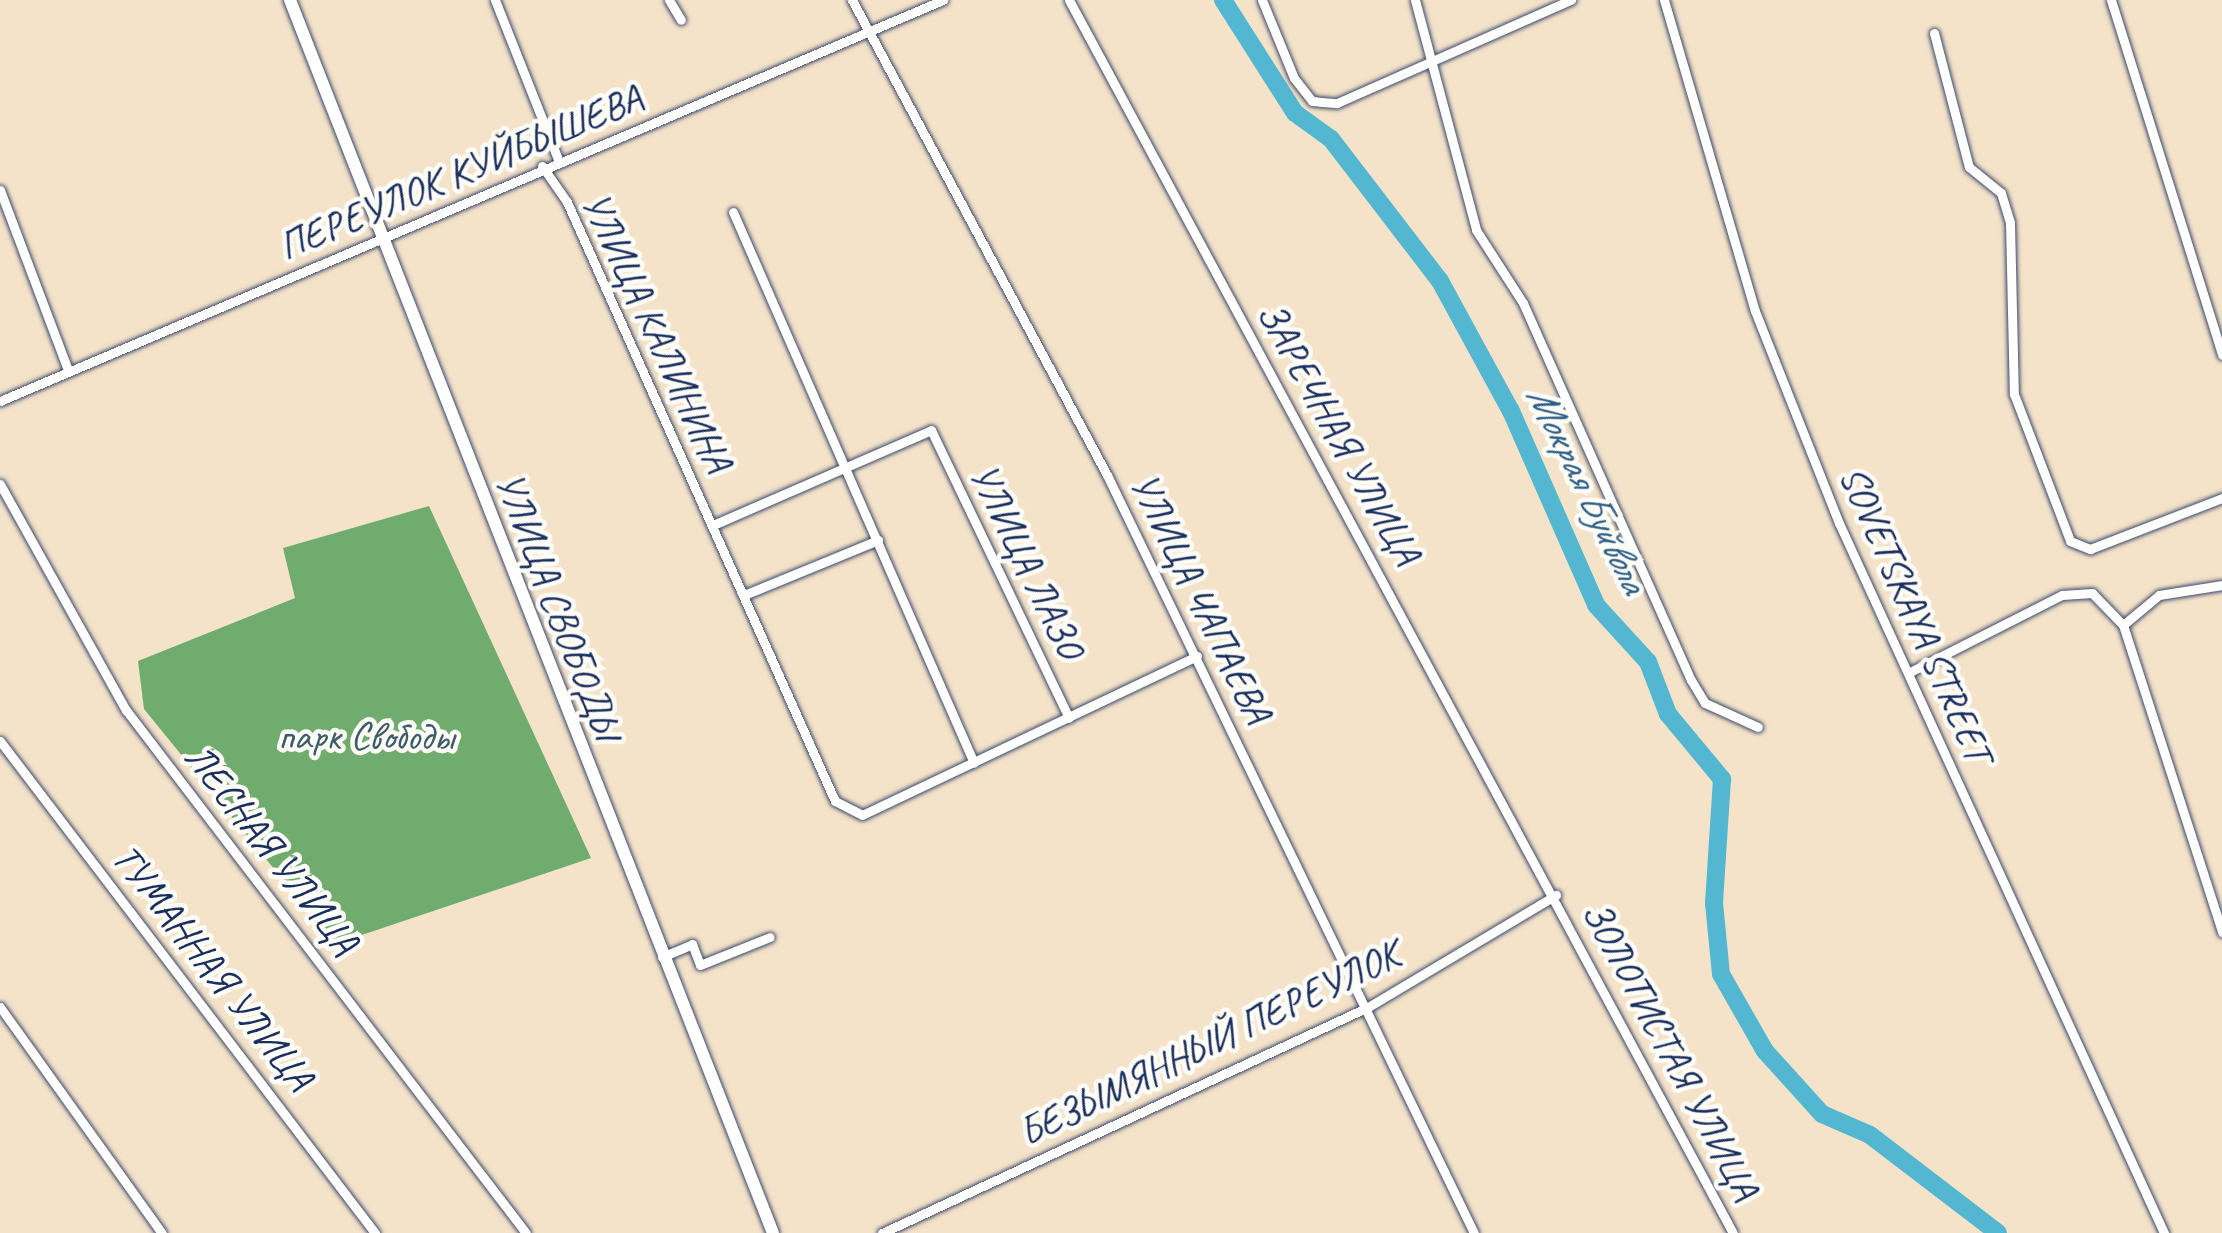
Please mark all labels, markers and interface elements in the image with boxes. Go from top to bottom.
street label: ПЕРЕУЛОК КУЙБЫШЕВА [272,74,648,270]
street label: УЛИЦА КАЛИНИНА [572,185,742,479]
street label: ЗАРЕЧНАЯ УЛИЦА [1247,293,1431,573]
water label: Мокрая Буйвола [1515,377,1659,601]
street label: УЛИЦА ЛАЗО [960,457,1094,665]
street label: SOVETSKAYA STREET [1829,458,2003,770]
street label: УЛИЦА ЧАПАЕВА [1120,465,1282,731]
street label: УЛИЦА СВОБОДЫ [486,467,630,745]
park label: парк Свободы [278,712,454,760]
street label: ЛЕСНАЯ УЛИЦА [175,734,369,964]
street label: ТУМАННАЯ УЛИЦА [102,834,324,1100]
street label: ЗОЛОТИСТАЯ УЛИЦА [1573,893,1769,1207]
street label: БЕЗЫМЯННЫЙ ПЕРЕУЛОК [1011,930,1407,1156]

